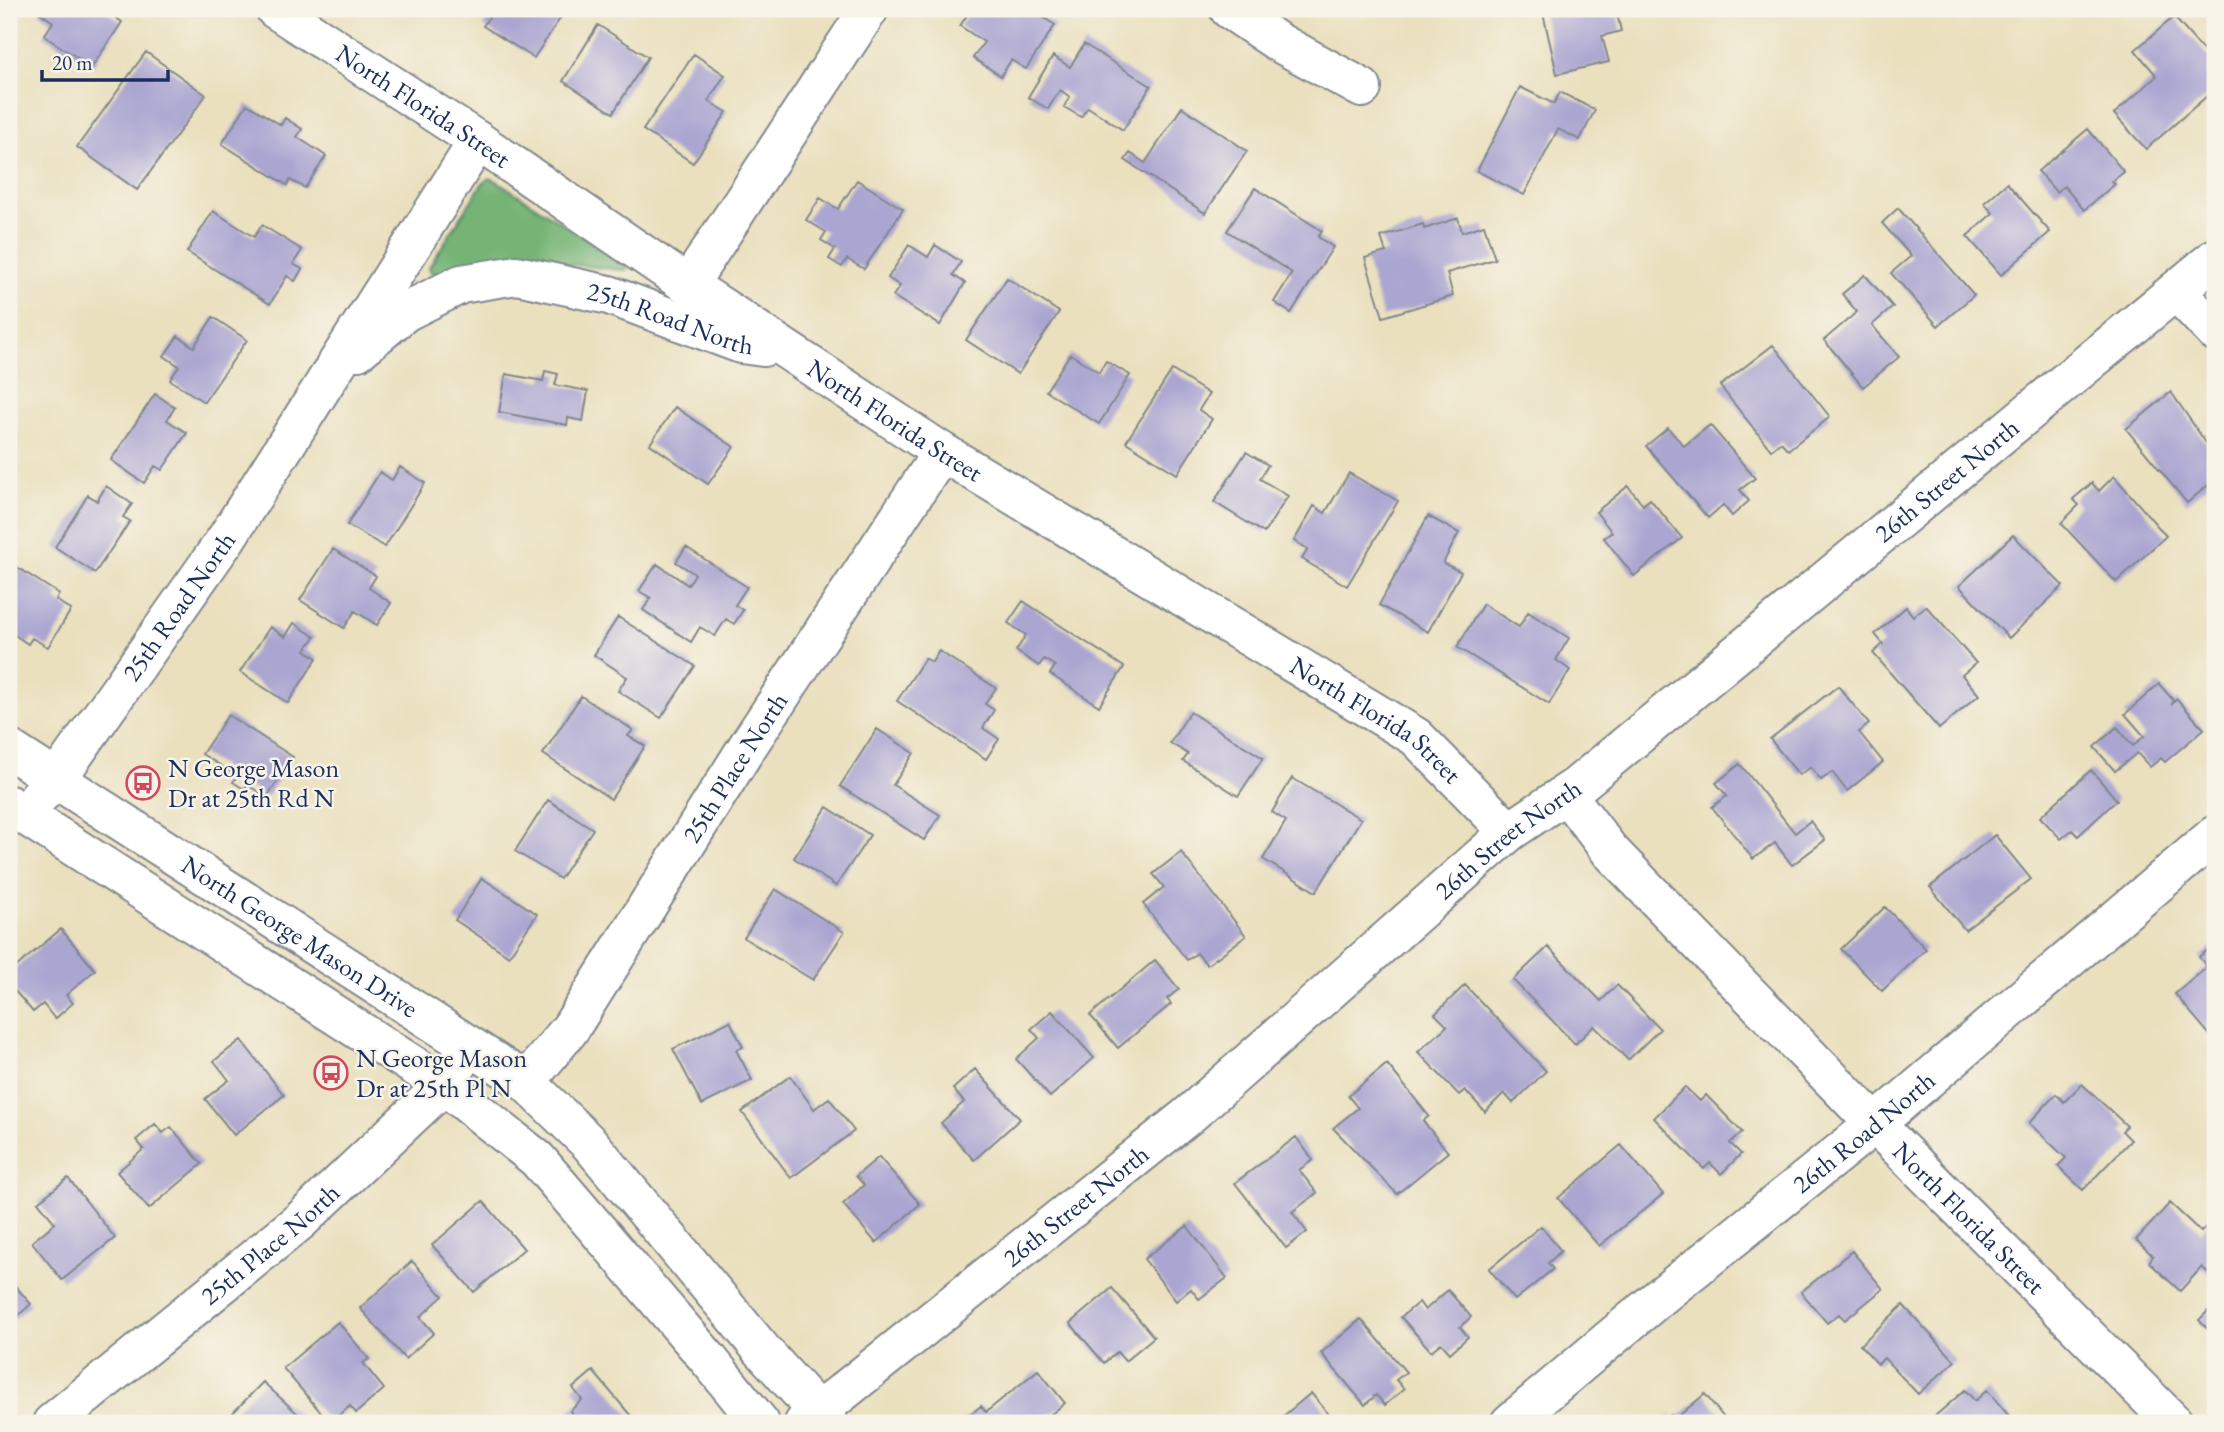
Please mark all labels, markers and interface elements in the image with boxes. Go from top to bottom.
street label: North Florida Street [329,36,517,175]
scale bar [42,38,168,82]
text: 20 m [52,49,93,76]
street label: 25th Road North [584,274,755,362]
street label: North Florida Street [801,351,989,489]
street label: 26th Street North [1867,410,2026,550]
street label: 25th Road North [114,525,243,688]
street label: North Florida Street [1284,648,1469,791]
street label: 25th Place North [674,686,795,849]
place label: N George Mason Dr at 25th Rd N [168,751,339,815]
bus stop icon: N George Mason Dr at 25th Rd N [124,764,162,802]
street label: 26th Street North [1427,771,1588,907]
street label: North George Mason Drive [175,848,425,1025]
place label: N George Mason Dr at 25th Pl N [356,1041,527,1105]
bus stop icon: N George Mason Dr at 25th Pl N [312,1054,350,1092]
street label: 26th Road North [1785,1063,1942,1201]
street label: North Florida Street [1885,1134,2053,1302]
street label: 26th Street North [996,1137,1156,1274]
street label: 25th Place North [193,1176,347,1312]

